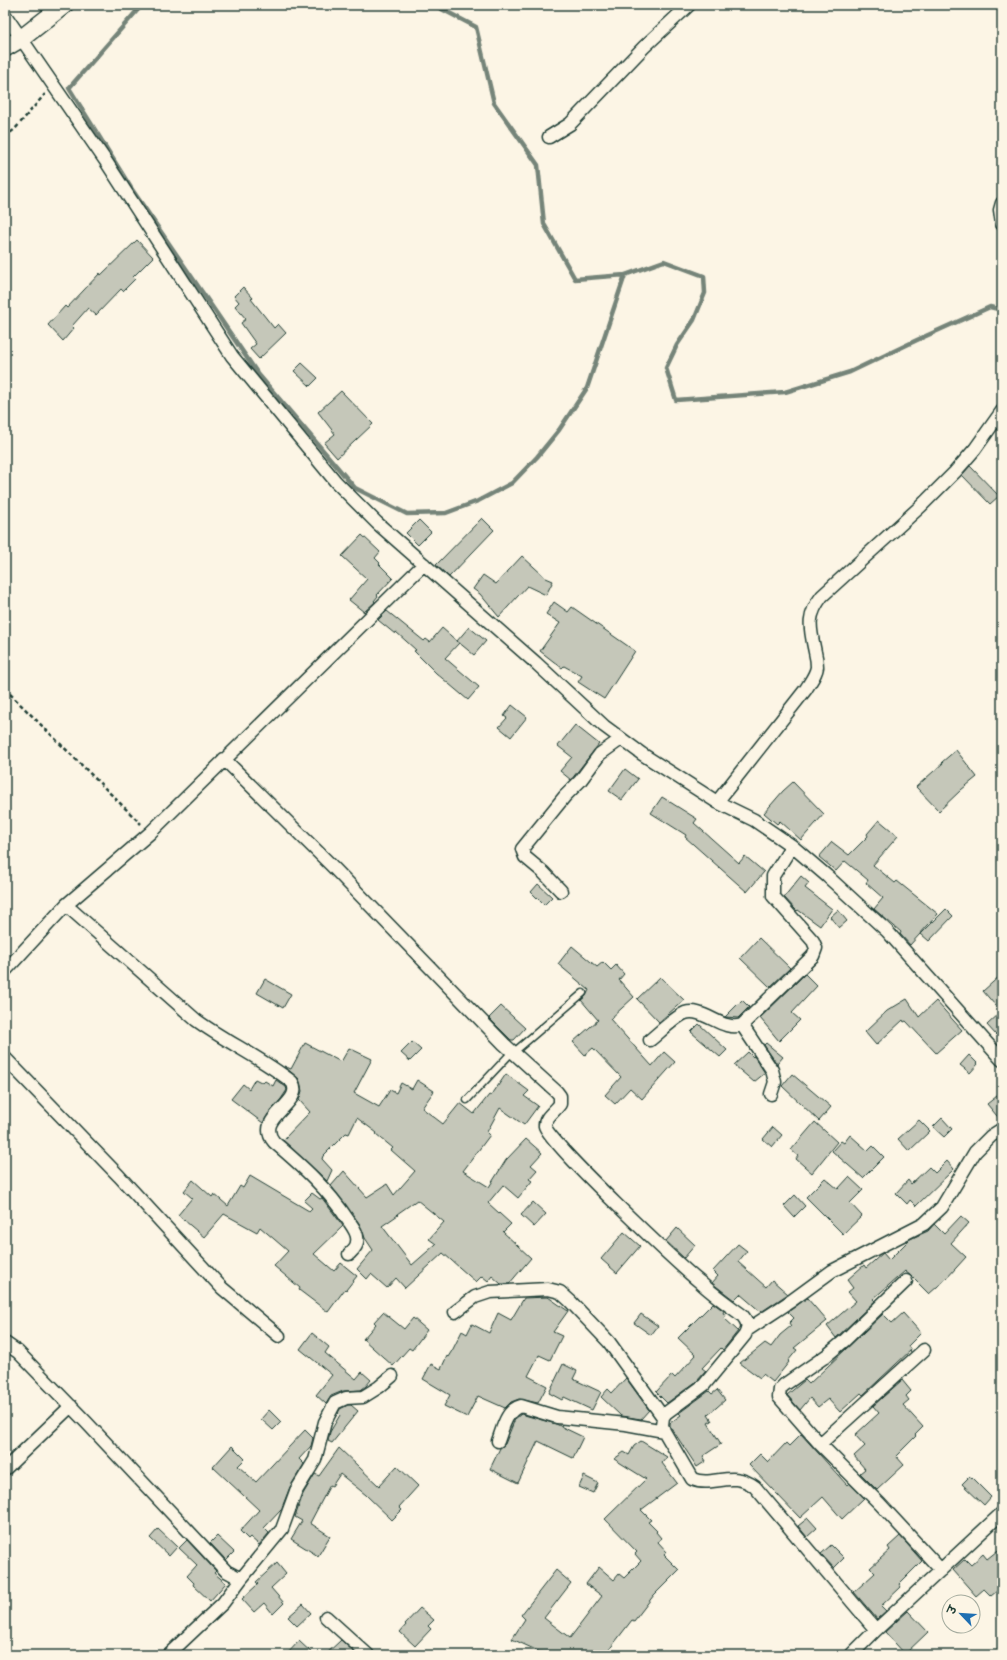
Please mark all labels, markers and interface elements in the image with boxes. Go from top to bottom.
north arrow [941,1594,981,1634]
text: उ [944,1602,961,1617]

